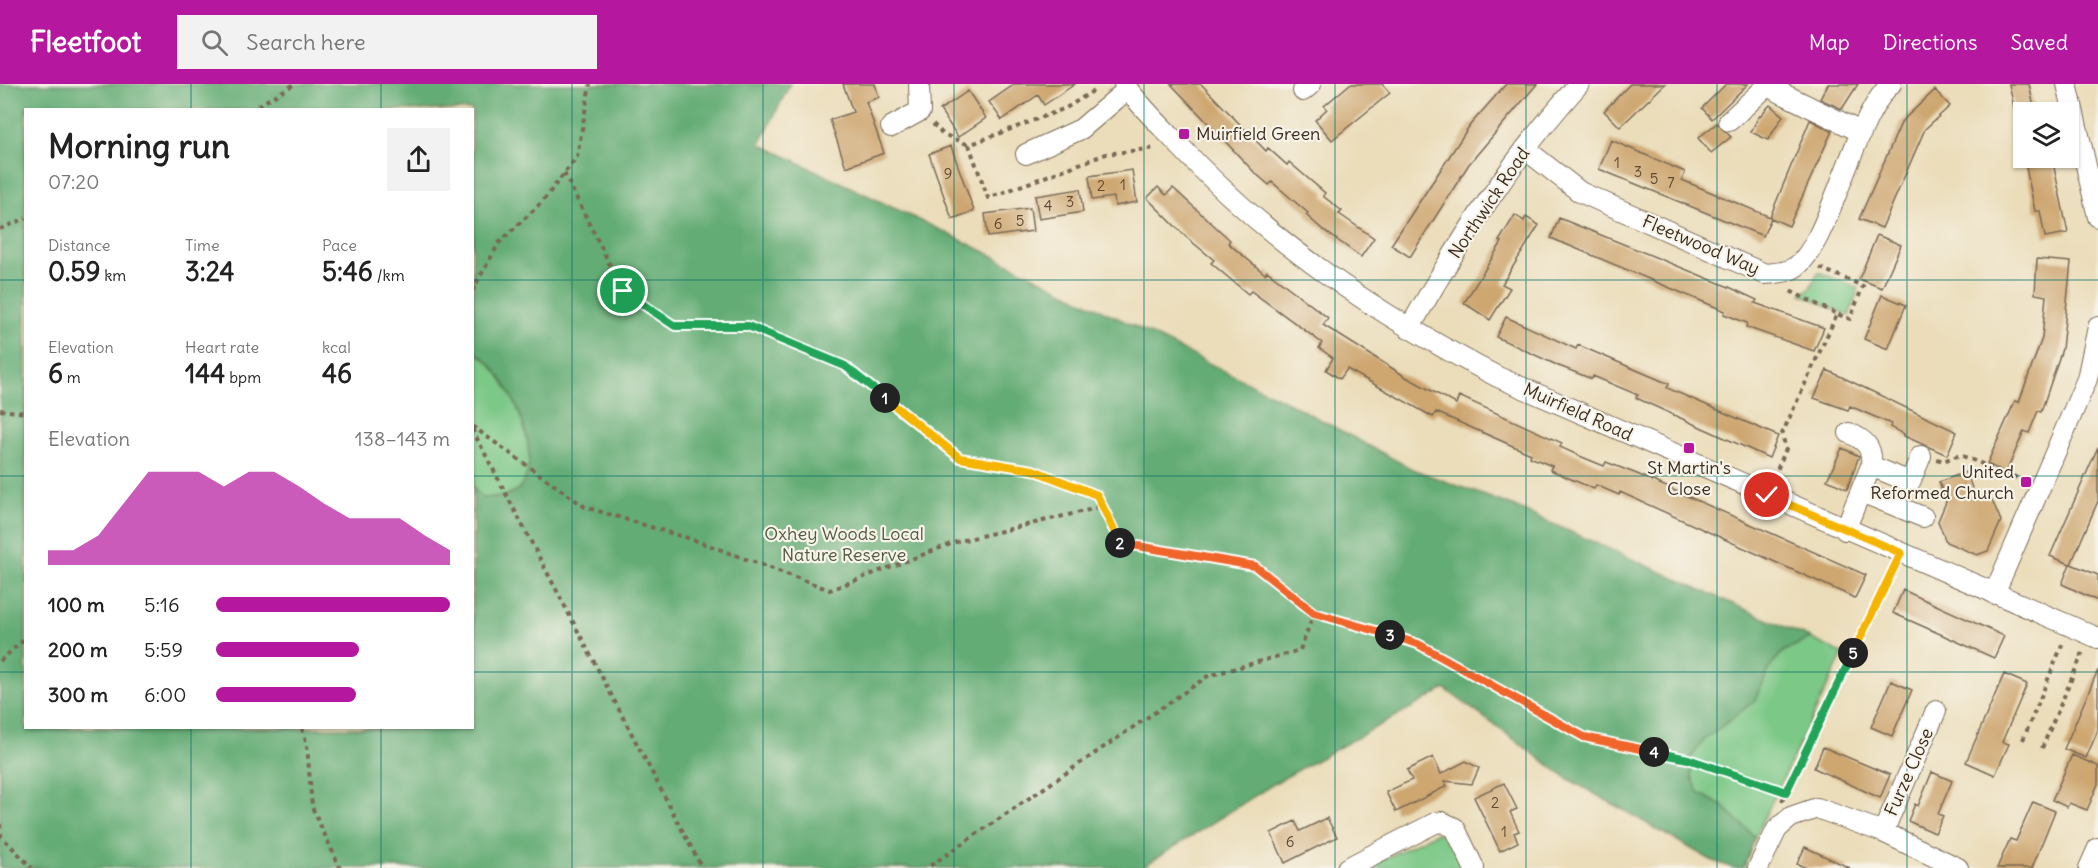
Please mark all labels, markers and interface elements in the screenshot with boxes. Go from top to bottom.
search box [177,15,597,69]
text: Fleetfoot [30,24,141,60]
icon: search [198,26,231,59]
text: Search here [246,28,366,56]
text: Map [1809,29,1850,56]
text: Directions [1883,29,1977,56]
text: Saved [2010,29,2068,56]
map controls [2013,102,2079,168]
button: layers [2013,102,2079,168]
place label: Muirfield Green [1196,122,1321,145]
text: Morning run [48,125,230,167]
marker: Muirfield Green [1177,127,1191,141]
button: share [387,128,450,191]
street label: Northwick Road [1443,142,1534,263]
house number: 1 [1614,153,1620,172]
house number: 3 [1634,162,1642,181]
house number: 9 [944,164,952,183]
text: 07:20 [48,169,99,194]
house number: 5 [1650,169,1658,188]
house number: 7 [1667,173,1675,192]
house number: 1 [1120,175,1126,194]
house number: 2 [1097,176,1105,195]
house number: 3 [1066,192,1074,211]
house number: 4 [1044,196,1053,215]
street label: Fleetwood Way [1639,210,1763,280]
house number: 5 [1016,211,1024,230]
house number: 6 [994,214,1002,233]
text: Distance [48,235,110,255]
text: Time [185,235,220,255]
text: Pace [322,235,357,255]
text: 0.59 [48,255,100,288]
text: 3:24 [185,255,235,288]
text: 5:46 [322,255,373,288]
text: km [100,265,126,285]
text: /km [373,265,405,285]
pin [597,265,648,316]
icon: arrive [606,274,639,307]
text: Elevation [48,337,114,357]
text: Heart rate [185,337,259,357]
text: kcal [322,337,351,357]
text: 6 [48,357,63,390]
text: 144 [185,357,225,390]
text: 46 [322,357,352,390]
text: m [63,367,81,387]
text: bpm [225,367,261,387]
street label: Muirfield Road [1520,377,1637,446]
pin: 1 [870,383,900,413]
text: 1 [882,388,888,408]
text: Elevation [48,426,130,451]
text: 138–143 m [355,426,450,451]
marker: St Martin's Close [1682,441,1696,455]
place label: St Martin's Close [1647,456,1731,500]
place label: United Reformed Church [1870,460,2014,504]
pin [1741,469,1792,520]
marker: United Reformed Church [2019,475,2033,489]
icon: check [1750,478,1783,511]
park label: Oxhey Woods Local Nature Reserve [764,522,924,566]
pin: 2 [1105,528,1135,558]
text: 2 [1116,533,1124,553]
text: 100 m [48,592,105,617]
text: 5:16 [144,592,180,617]
pin: 3 [1375,620,1405,650]
text: 3 [1385,625,1395,645]
text: 200 m [48,637,108,662]
text: 5:59 [144,637,183,662]
pin: 5 [1838,638,1868,668]
text: 5 [1848,643,1858,663]
text: 300 m [48,682,108,707]
text: 6:00 [144,682,186,707]
street label: Furze Close [1879,724,1938,819]
pin: 4 [1639,737,1669,767]
text: 4 [1649,742,1659,762]
house number: 2 [1491,793,1499,812]
house number: 1 [1501,822,1507,841]
house number: 6 [1286,832,1294,851]

